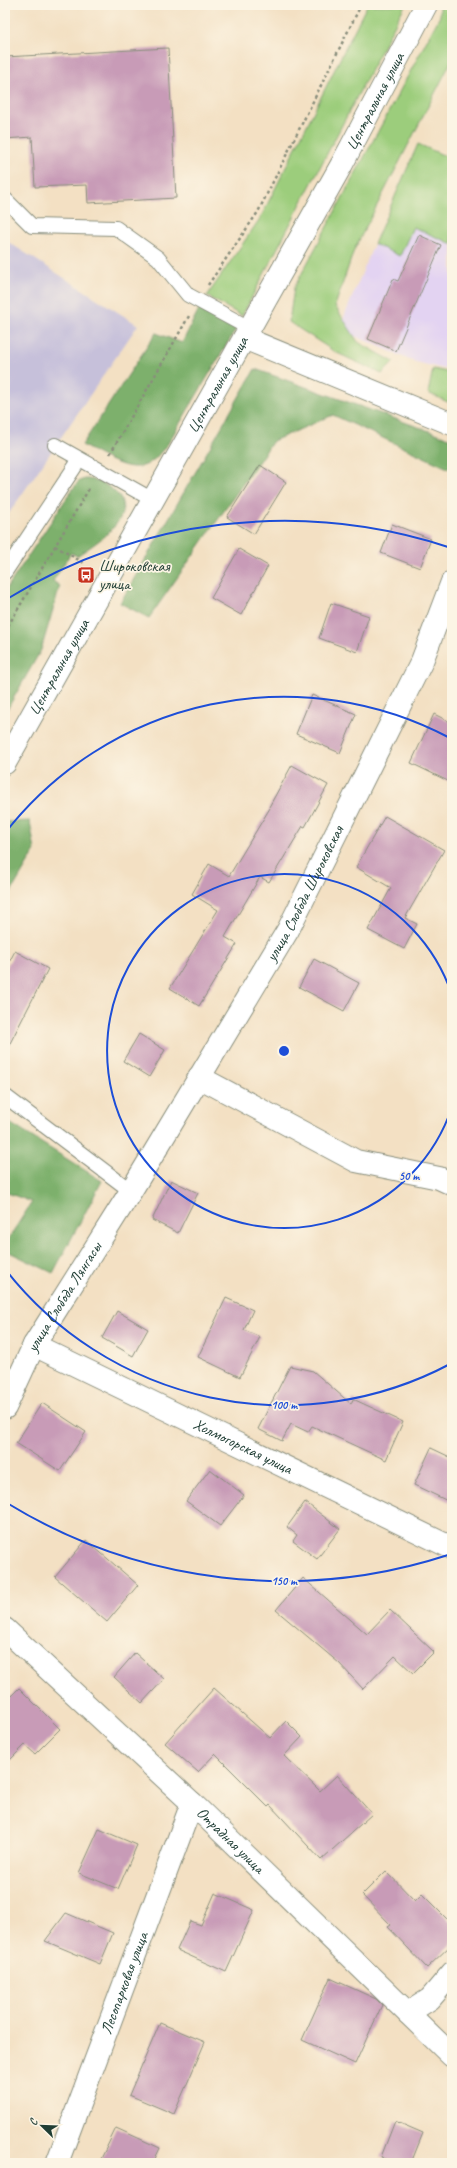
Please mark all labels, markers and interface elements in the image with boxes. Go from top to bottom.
street label: Центральная улица [341,48,409,154]
street label: Центральная улица [183,332,253,436]
place label: Широковская улица [98,556,170,594]
bus stop icon: Широковская улица [76,565,96,585]
street label: Центральная улица [24,615,94,719]
street label: улица Слобода Широковская [261,822,349,966]
centre of rings [277,1044,291,1058]
text: 50 m [399,1168,420,1184]
street label: улица Слобода Лянгасы [22,1237,107,1356]
text: 100 m [271,1397,298,1413]
street label: Холмогорская улица [190,1414,297,1479]
text: 150 m [271,1573,298,1589]
street label: Отрадная улица [192,1803,270,1879]
street label: Лесопарковая улица [96,1928,153,2037]
north arrow [22,2106,62,2146]
text: С [25,2115,41,2127]

